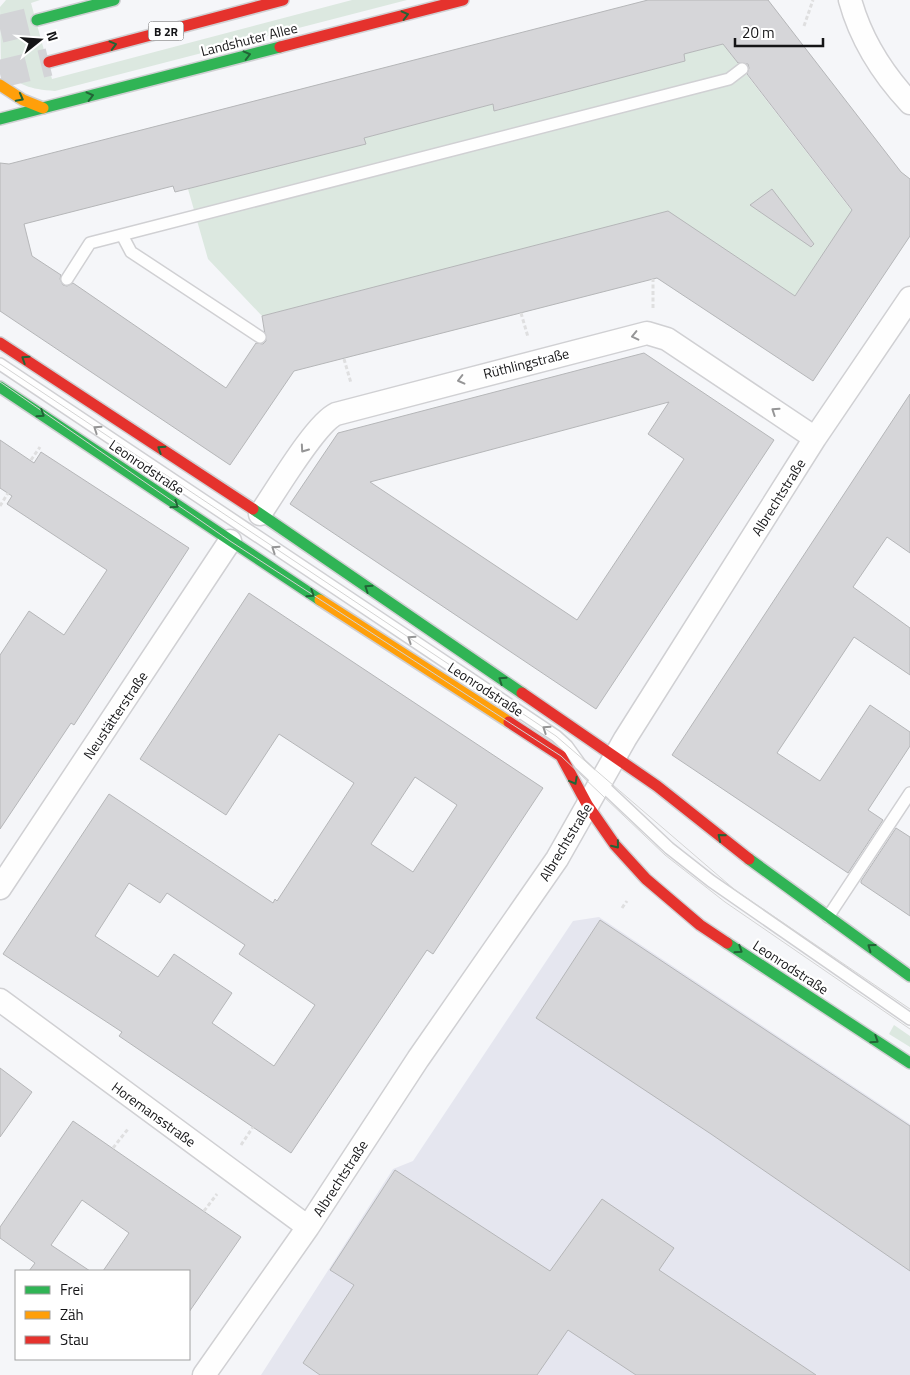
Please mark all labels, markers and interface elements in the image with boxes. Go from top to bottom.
one-way arrow [400,10,409,21]
north arrow [15,15,65,65]
scale bar [735,15,822,47]
street label: Landshuter Allee [198,17,300,61]
text: 20 m [742,21,775,44]
road number: B 2R [148,22,184,40]
text: N [41,28,64,44]
one-way arrow [109,40,117,50]
one-way arrow [243,50,252,61]
one-way arrow [85,91,93,101]
one-way arrow [15,92,24,102]
one-way arrow [631,330,640,341]
street label: Rüthlingstraße [481,342,571,384]
one-way arrow [21,356,30,366]
one-way arrow [456,374,465,385]
one-way arrow [35,407,44,417]
one-way arrow [771,408,781,417]
one-way arrow [93,426,103,435]
street label: Leonrodstraße [105,434,189,500]
one-way arrow [301,444,311,453]
one-way arrow [157,445,166,455]
street label: Albrechtstraße [746,454,810,540]
one-way arrow [170,499,179,508]
one-way arrow [272,546,281,555]
one-way arrow [365,585,374,594]
one-way arrow [305,588,315,597]
one-way arrow [407,636,416,645]
street label: Leonrodstraße [444,657,528,721]
street label: Neustätterstraße [78,667,152,763]
one-way arrow [499,677,508,686]
one-way arrow [542,726,551,736]
one-way arrow [568,775,578,784]
street label: Albrechtstraße [533,799,597,885]
one-way arrow [718,833,727,842]
one-way arrow [611,839,619,848]
street label: Leonrodstraße [749,935,833,999]
one-way arrow [733,944,742,954]
one-way arrow [867,944,876,953]
one-way arrow [869,1033,878,1043]
street label: Horemansstraße [108,1076,200,1152]
street label: Albrechtstraße [307,1136,373,1220]
legend [15,1270,190,1360]
text: Frei [60,1278,83,1301]
text: Zäh [60,1303,84,1326]
text: Stau [60,1328,89,1351]

